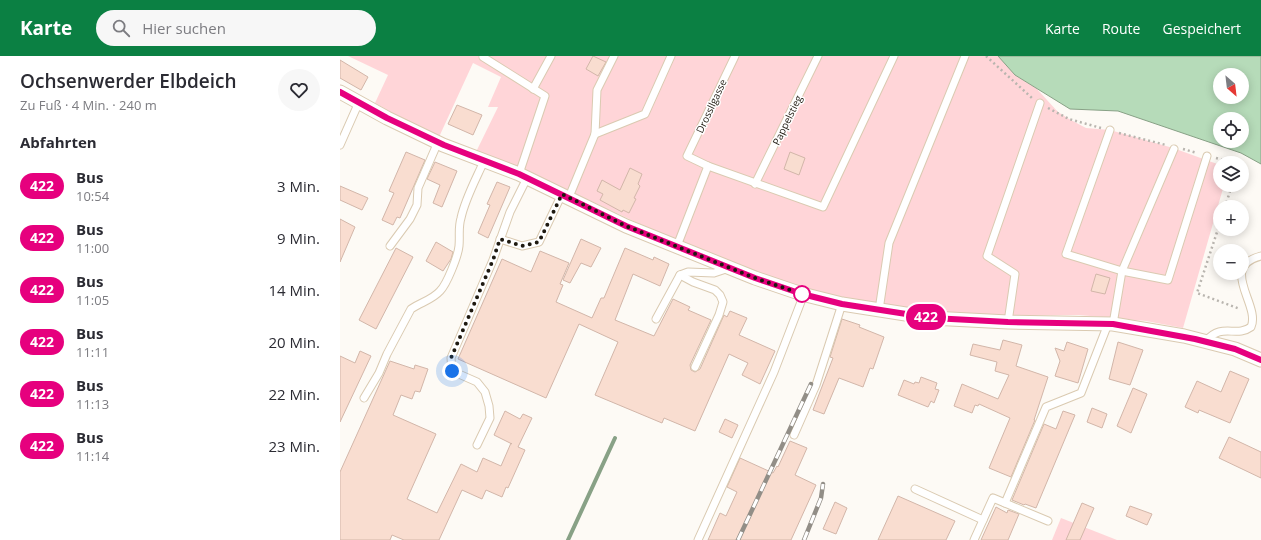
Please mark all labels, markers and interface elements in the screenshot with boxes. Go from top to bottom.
search box [96,10,376,46]
text: Karte [20,15,72,41]
icon: search [110,17,132,39]
text: Hier suchen [142,18,226,38]
text: Karte [1045,19,1080,38]
text: Route [1102,19,1140,38]
text: Gespeichert [1162,19,1241,38]
text: Ochsenwerder Elbdeich [20,68,237,94]
north arrow [1213,68,1249,104]
map controls [1213,68,1249,280]
button: heart [278,69,320,111]
street label: Drossllgasse [692,76,730,135]
street label: Pappelstieg [769,92,805,147]
text: Zu Fuß · 4 Min. · 240 m [20,96,157,114]
button: locate [1213,112,1249,148]
text: Abfahrten [20,132,97,152]
button: layers [1213,156,1249,192]
text: Bus [76,167,103,187]
text: 422 [30,176,54,195]
text: 3 Min. [277,176,320,196]
text: 10:54 [76,187,109,205]
button: + [1213,200,1249,236]
text: Bus [76,219,103,239]
text: 422 [30,228,54,247]
text: 9 Min. [277,228,320,248]
text: 11:00 [76,239,109,257]
button: − [1213,244,1249,280]
text: Bus [76,271,103,291]
text: 422 [30,280,54,299]
text: 14 Min. [269,280,320,300]
unlabelled marker [793,285,811,303]
text: 11:05 [76,291,109,309]
line badge: 422 [903,304,949,330]
text: 422 [914,307,938,326]
text: Bus [76,323,103,343]
text: 422 [30,332,54,351]
text: 20 Min. [269,332,320,352]
text: 11:11 [76,343,109,361]
your location [442,361,462,381]
text: Bus [76,375,103,395]
text: 422 [30,384,54,403]
text: 22 Min. [269,384,320,404]
text: 11:13 [76,395,109,413]
text: Bus [76,427,103,447]
text: 422 [30,436,54,455]
text: 23 Min. [269,436,320,456]
text: 11:14 [76,447,109,465]

